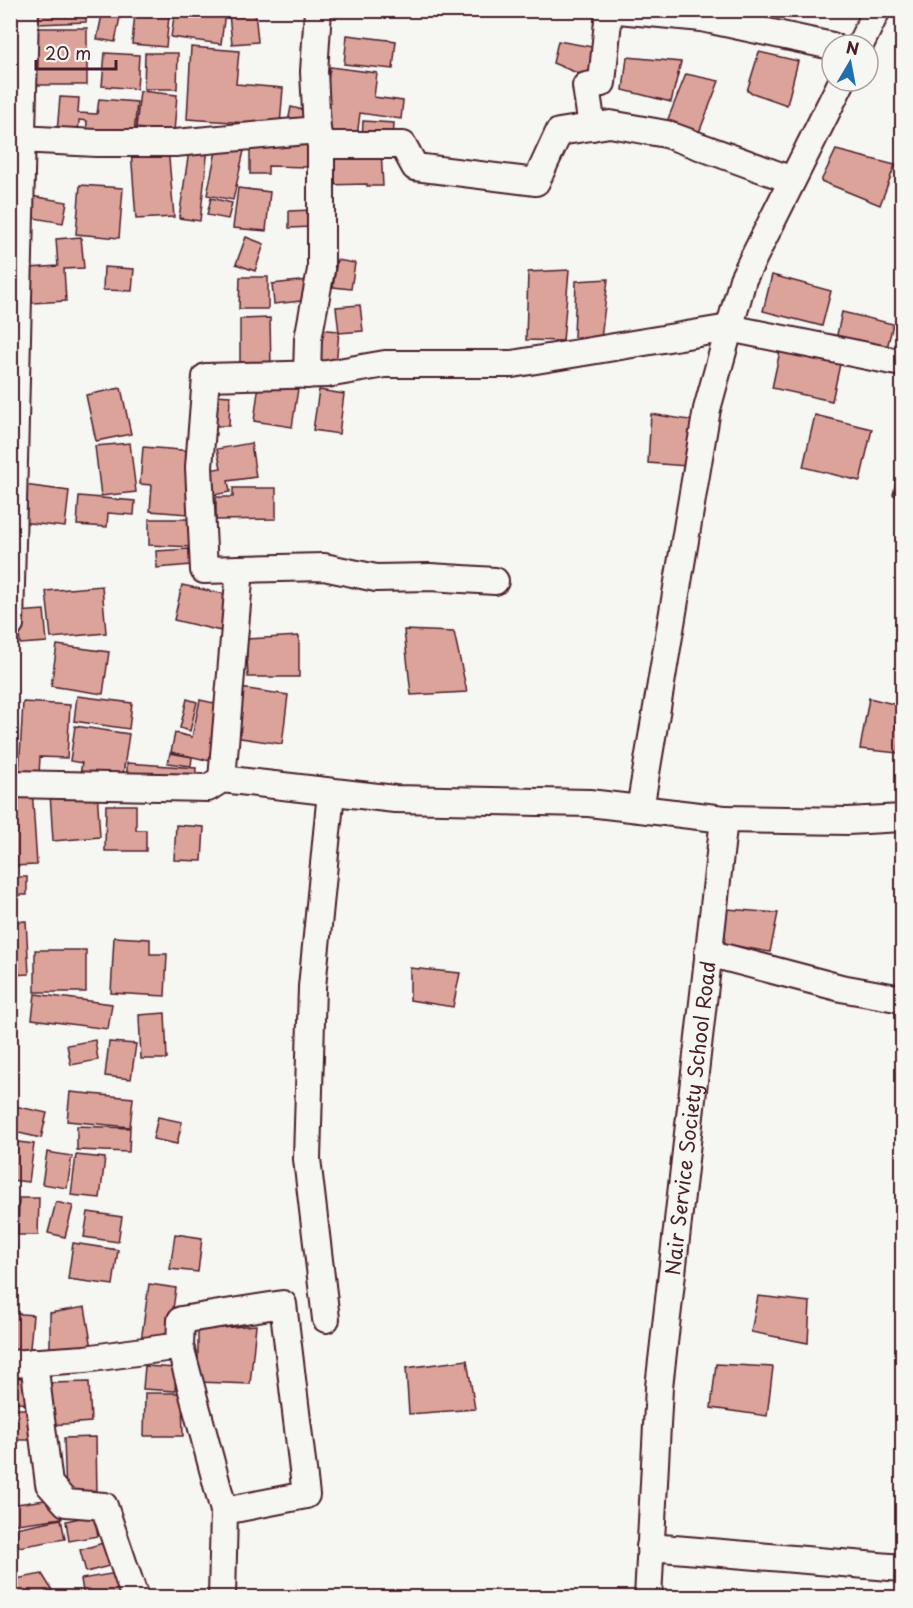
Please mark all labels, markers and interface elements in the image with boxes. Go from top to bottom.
scale bar [36,33,116,71]
north arrow [820,33,880,93]
text: N [844,34,861,60]
text: 20 m [45,39,91,66]
street label: Nair Service Society School Road [657,959,723,1277]

